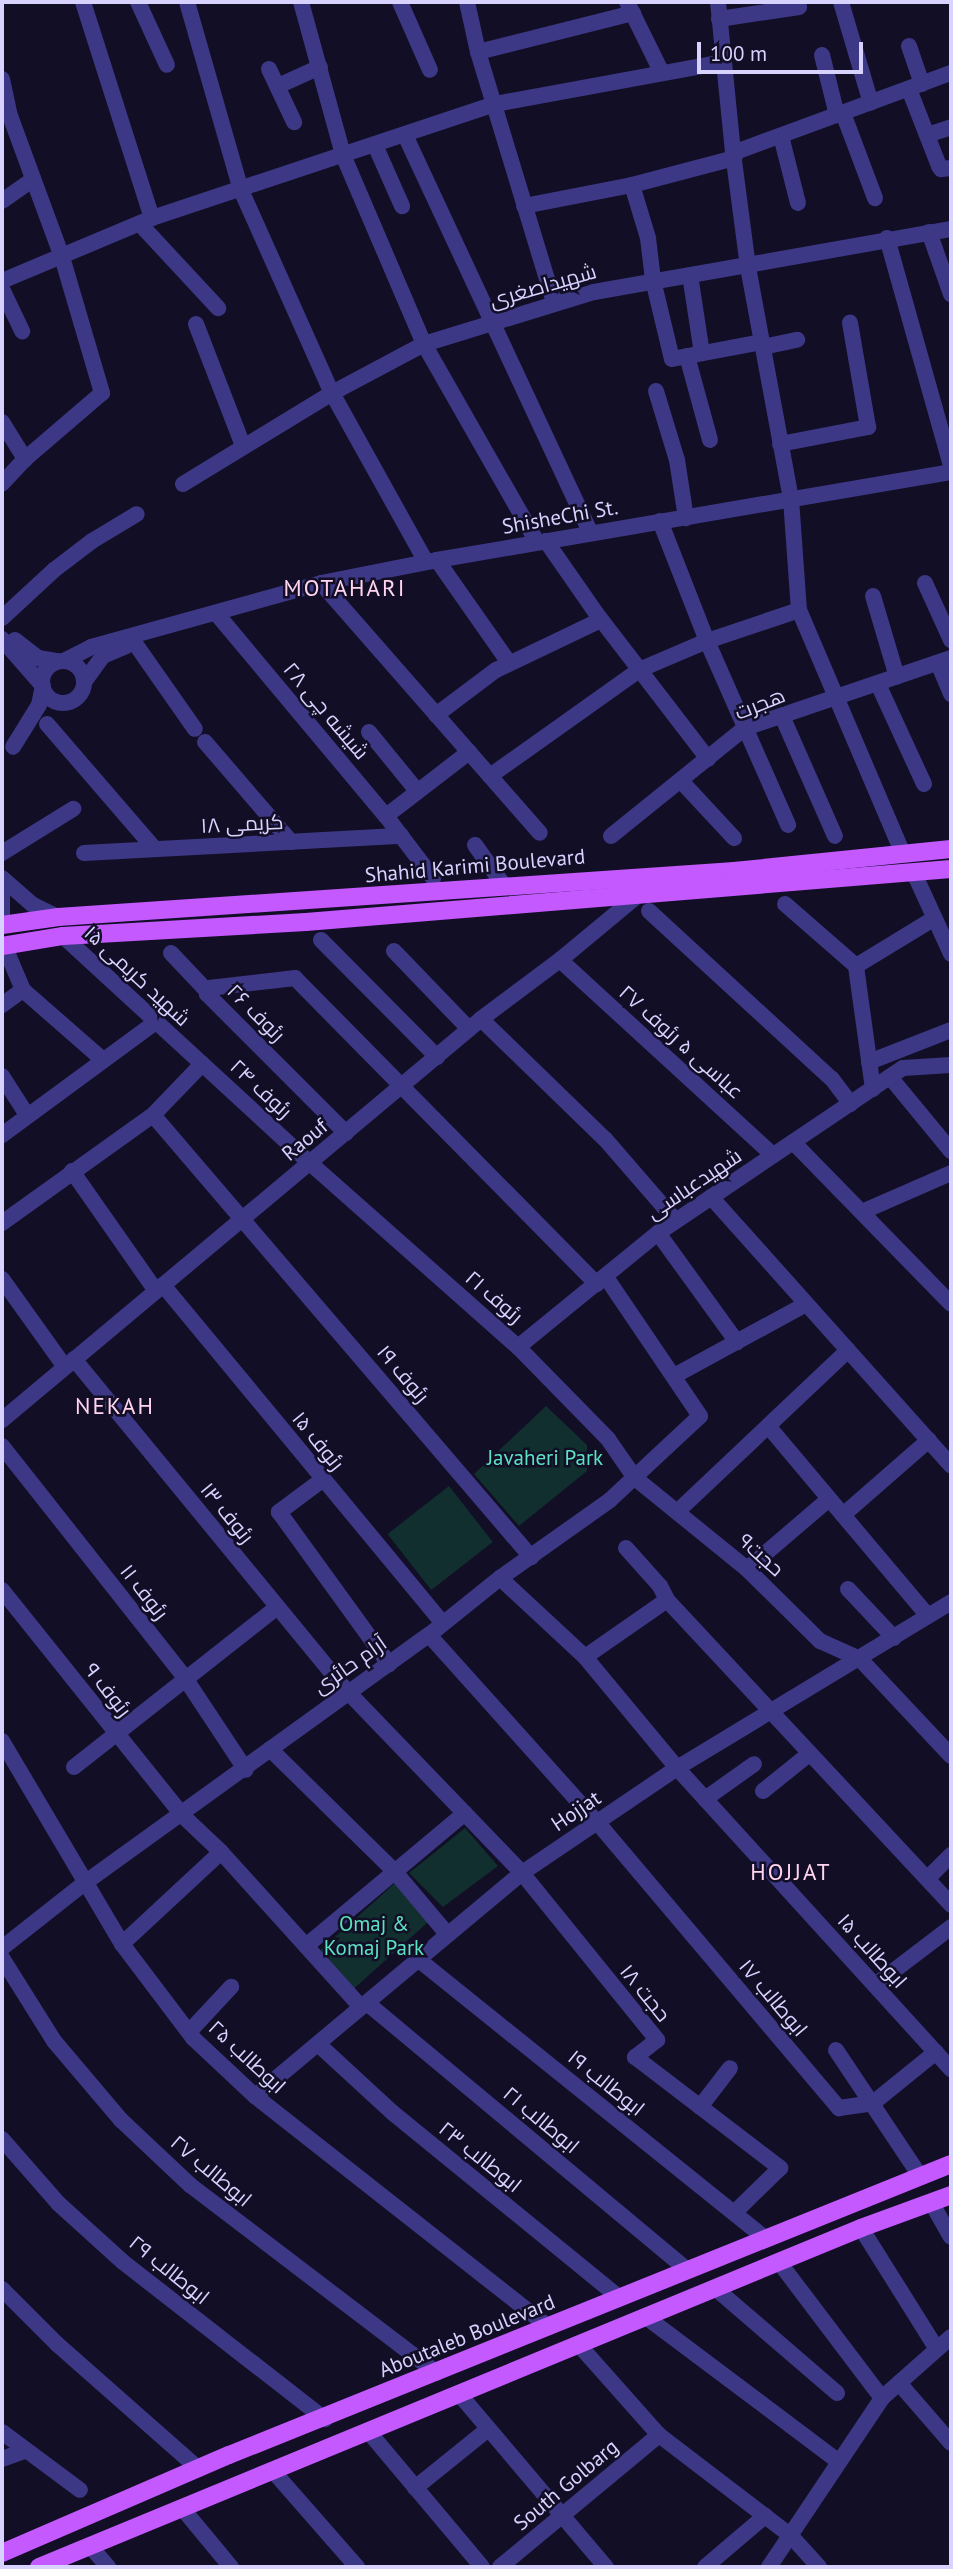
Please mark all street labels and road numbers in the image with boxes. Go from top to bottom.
street label: شهیداصغری [487,259,599,313]
street label: ShisheChi St. [500,494,620,540]
street label: شیشه چی ۲۸ [278,657,374,765]
street label: هجرت [731,683,789,725]
street label: کریمی ۱۸ [200,809,284,839]
street label: Shahid Karimi Boulevard [364,844,586,888]
street label: شهید کریمی ۱۵ [79,921,195,1031]
street label: رئوف ۲۶ [222,979,290,1047]
street label: عباسی ۵ رئوف ۲۷ [614,980,748,1104]
street label: رئوف ۲۴ [225,1054,297,1124]
street label: Raouf [277,1114,333,1166]
street label: شهیدعباسی [642,1143,746,1225]
street label: رئوف ۲۱ [460,1265,528,1329]
street label: رئوف ۱۹ [372,1340,434,1408]
street label: رئوف ۱۵ [287,1406,349,1476]
street label: رئوف ۱۳ [195,1477,259,1549]
street label: حجت۹ [733,1528,789,1582]
street label: رئوف ۱۱ [115,1559,173,1625]
street label: آرام حائری [308,1631,392,1699]
street label: رئوف ۹ [79,1658,137,1722]
street label: Hojjat [547,1785,605,1837]
street label: ابوطالب ۱۵ [832,1909,912,1993]
street label: ابوطالب ۱۷ [733,1954,813,2042]
street label: حجت ۱۸ [614,1959,676,2027]
street label: ابوطالب ۲۵ [203,2015,291,2099]
street label: ابوطالب ۱۹ [563,2045,649,2121]
street label: ابوطالب ۲۱ [498,2081,584,2159]
street label: ابوطالب ۲۳ [434,2116,526,2198]
street label: ابوطالب ۲۷ [165,2130,257,2212]
street label: ابوطالب ۲۹ [124,2230,214,2310]
street label: Aboutaleb Boulevard [375,2289,559,2383]
street label: South Golbarg [509,2434,623,2536]

